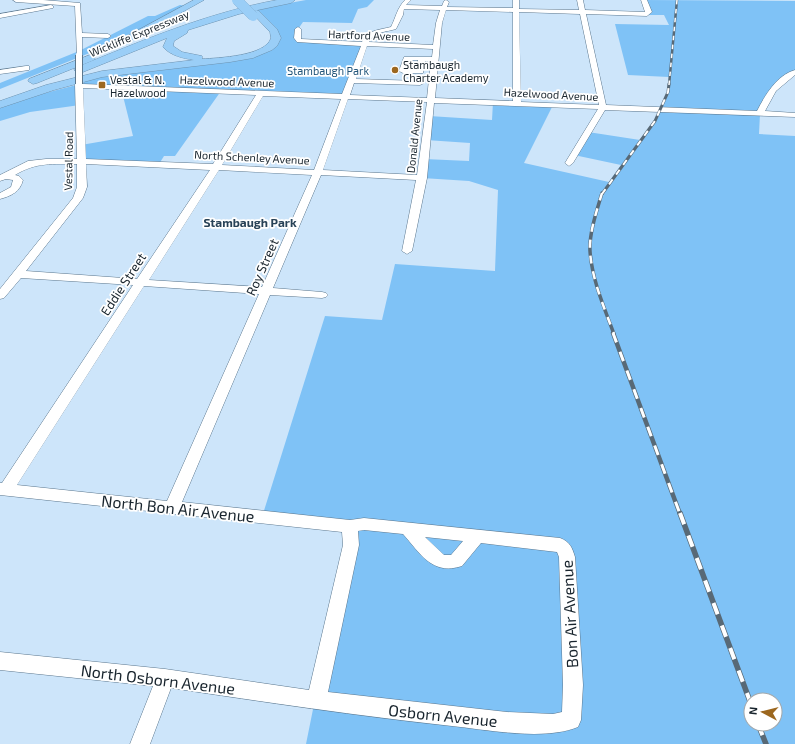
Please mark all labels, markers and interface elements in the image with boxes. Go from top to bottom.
street label: Wickliffe Expressway [87,7,191,59]
street label: Hartford Avenue [328,27,410,43]
place label: Stambaugh Charter Academy [403,58,489,84]
park label: Stambaugh Park [287,64,369,77]
marker: Stambaugh Charter Academy [390,65,400,75]
place label: Vestal & N. Hazelwood [110,73,166,99]
street label: Hazelwood Avenue [179,73,275,89]
marker: Vestal & N. Hazelwood [97,80,107,90]
street label: Hazelwood Avenue [503,85,599,103]
street label: Donald Avenue [404,98,424,174]
street label: Vestal Road [61,131,75,191]
street label: North Schenley Avenue [194,147,310,167]
district label: Stambaugh Park [203,215,297,229]
street label: Roy Street [242,236,282,298]
street label: Eddie Street [97,250,149,318]
street label: North Bon Air Avenue [100,491,256,525]
street label: Bon Air Avenue [557,559,581,669]
street label: North Osborn Avenue [80,660,236,698]
north arrow [743,692,783,732]
street label: Osborn Avenue [388,700,498,730]
text: N [746,706,760,715]

